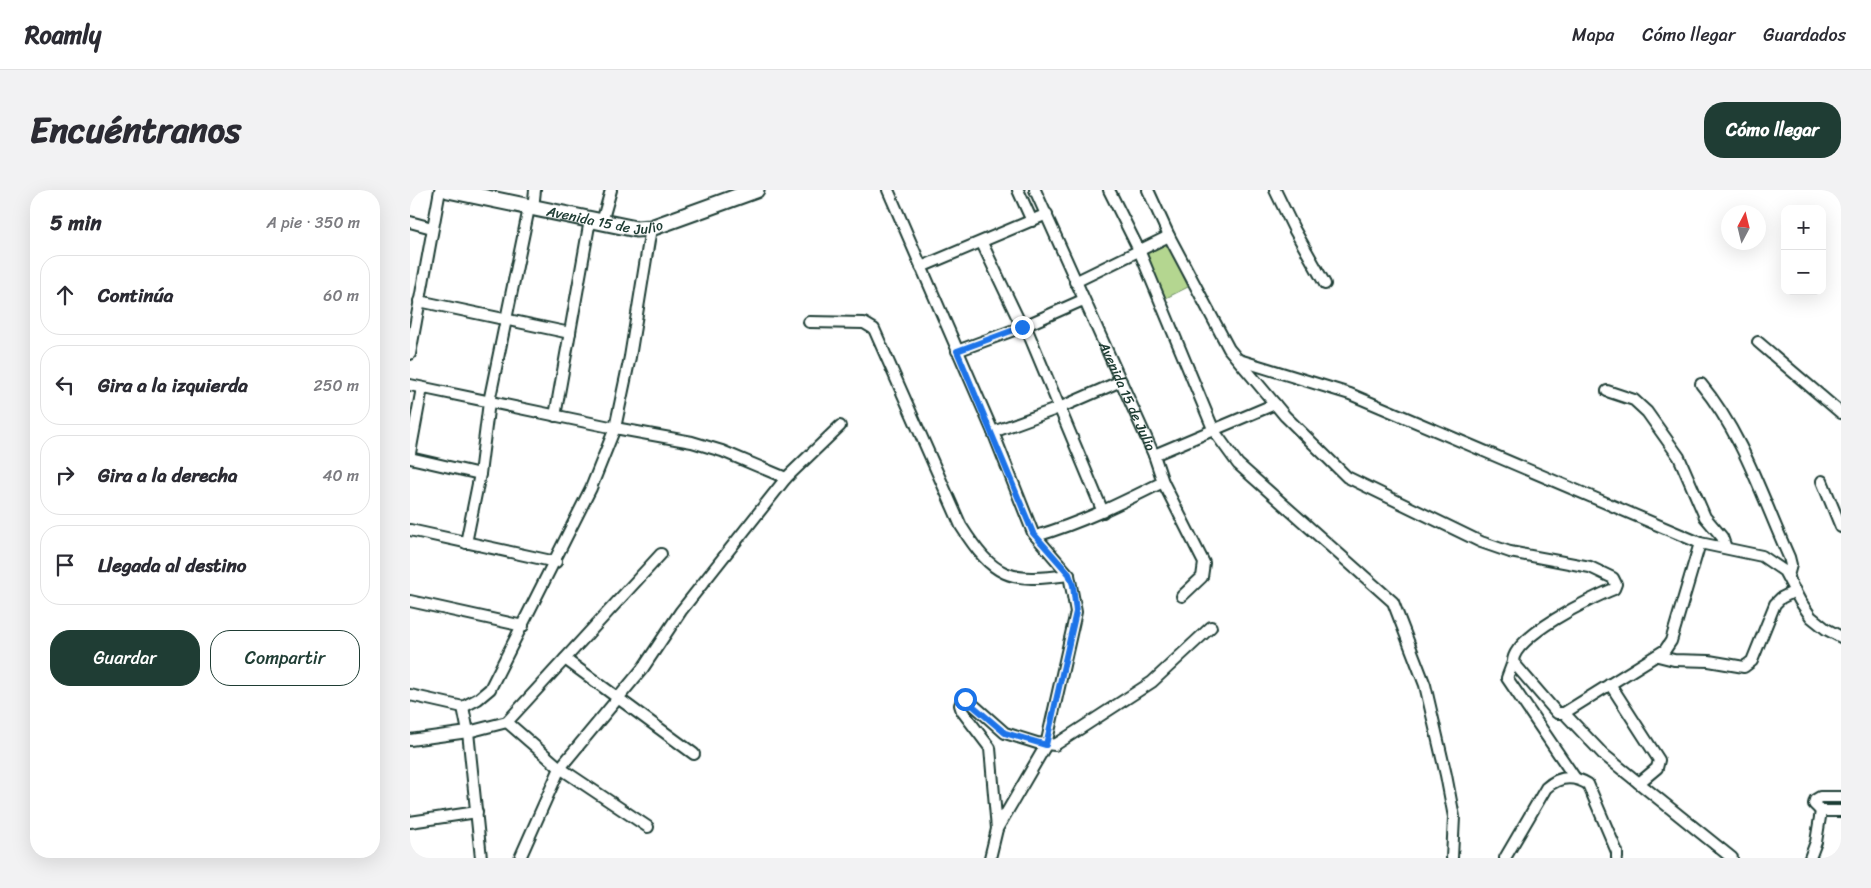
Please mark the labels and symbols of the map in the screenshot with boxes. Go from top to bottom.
street label: Avenida 15 de Julio [543,199,667,242]
north arrow [1721,205,1766,250]
route end [1011,316,1034,339]
street label: Avenida 15 de Julio [1091,337,1163,455]
route start [954,688,977,711]

